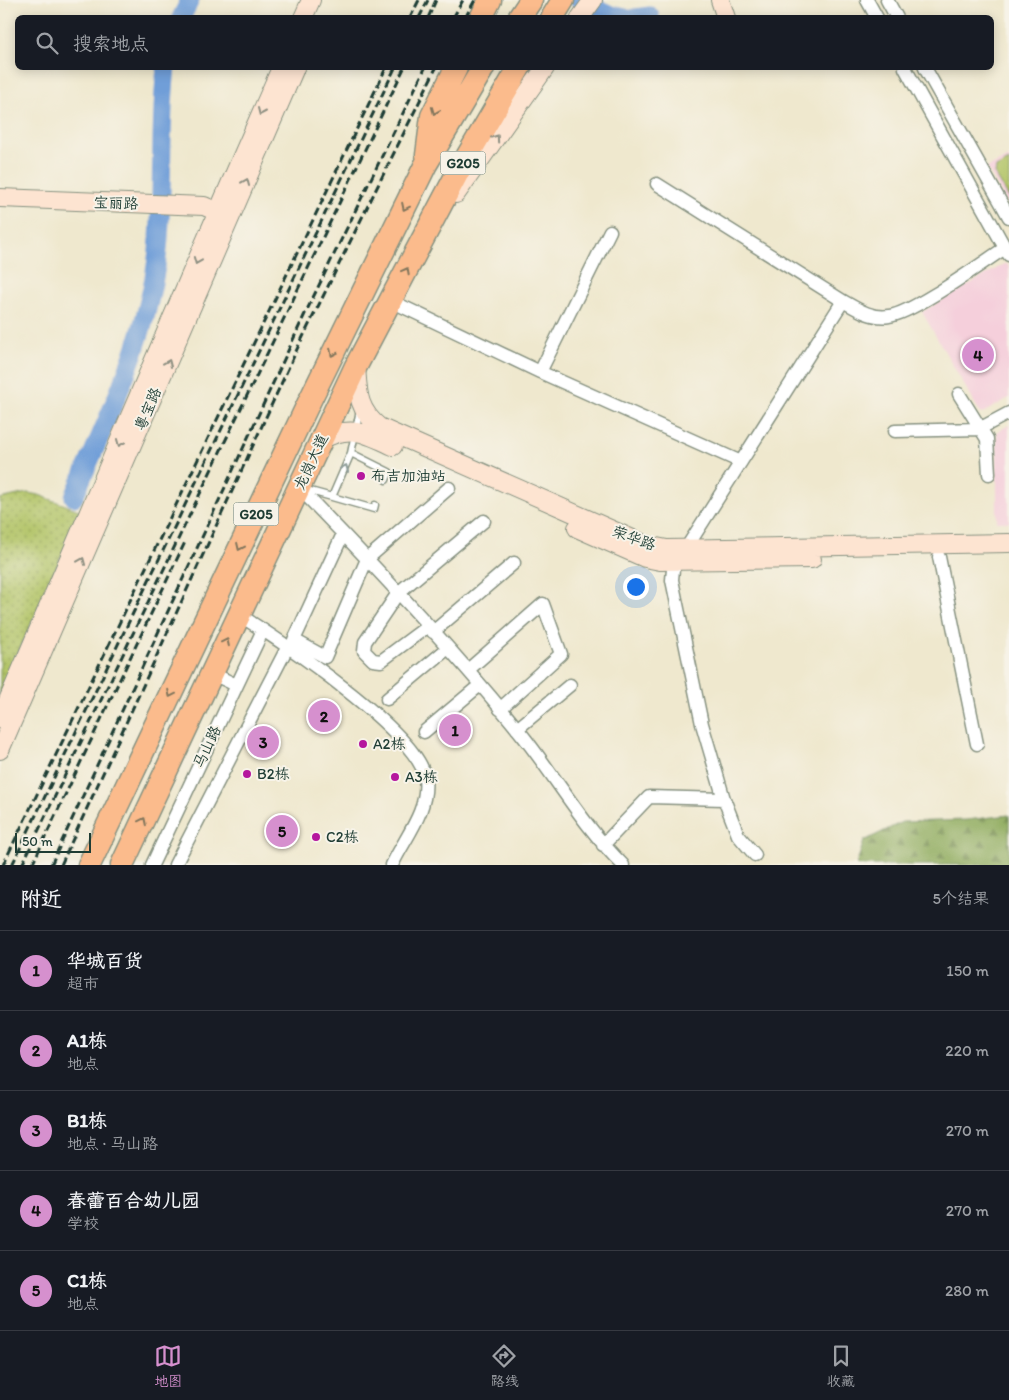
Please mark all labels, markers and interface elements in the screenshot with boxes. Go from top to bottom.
search box [15,15,994,70]
icon: search [33,29,61,57]
text: 搜索地点 [73,32,149,55]
one-way arrow [257,107,268,116]
one-way arrow [431,107,441,115]
one-way arrow [490,135,498,144]
road number: G205 [440,152,486,174]
one-way arrow [239,178,250,187]
street label: 宝丽路 [93,193,139,213]
one-way arrow [401,202,411,211]
one-way arrow [193,256,203,265]
one-way arrow [400,268,410,277]
pin: 4 [962,336,994,374]
one-way arrow [329,348,339,357]
one-way arrow [161,359,172,368]
street label: 粤宝路 [131,385,165,433]
street label: 龙岗大道 [290,431,332,493]
one-way arrow [115,438,126,447]
one-way arrow [339,464,350,473]
place label: 布吉加油站 [371,467,446,485]
marker: 布吉加油站 [355,470,367,482]
road number: G205 [234,502,278,526]
street label: 荣华路 [610,522,658,554]
one-way arrow [236,542,247,551]
one-way arrow [76,557,87,566]
your location [623,574,649,600]
one-way arrow [220,638,230,647]
one-way arrow [166,689,177,698]
pin: 2 [308,697,340,735]
pin: 1 [439,711,471,749]
street label: 马山路 [189,723,225,771]
pin: 3 [247,723,279,761]
place label: A2栋 [373,735,406,753]
marker: A2栋 [357,738,369,750]
place label: B2栋 [257,765,290,783]
marker: B2栋 [241,768,253,780]
place label: A3栋 [405,768,438,786]
marker: A3栋 [389,771,401,783]
pin: 5 [266,812,298,850]
one-way arrow [137,817,147,826]
place label: C2栋 [326,828,359,846]
scale bar [15,830,91,853]
marker: C2栋 [310,831,322,843]
text: 50 m [22,833,53,850]
text: 附近 [20,886,62,911]
text: 5个结果 [933,889,989,908]
text: 华城百货 [67,949,143,972]
text: 1 [32,961,40,980]
text: 150 m [946,961,989,980]
text: 超市 [67,974,99,993]
text: A1栋 [67,1029,107,1052]
text: 2 [32,1041,40,1060]
text: 220 m [945,1041,989,1060]
text: 地点 [67,1054,99,1073]
text: B1栋 [67,1109,107,1132]
text: 3 [32,1121,40,1140]
text: 270 m [946,1121,989,1140]
text: 地点 · 马山路 [67,1134,158,1153]
text: 春蕾百合幼儿园 [67,1189,200,1212]
text: 4 [31,1201,41,1220]
text: 270 m [946,1201,989,1220]
text: 学校 [67,1214,99,1233]
text: C1栋 [67,1269,107,1292]
text: 5 [32,1281,40,1300]
text: 280 m [945,1281,989,1300]
text: 地点 [67,1294,99,1313]
tab: 地图 [154,1342,182,1390]
tab: 路线 [490,1342,518,1390]
tab: 收藏 [827,1342,855,1390]

